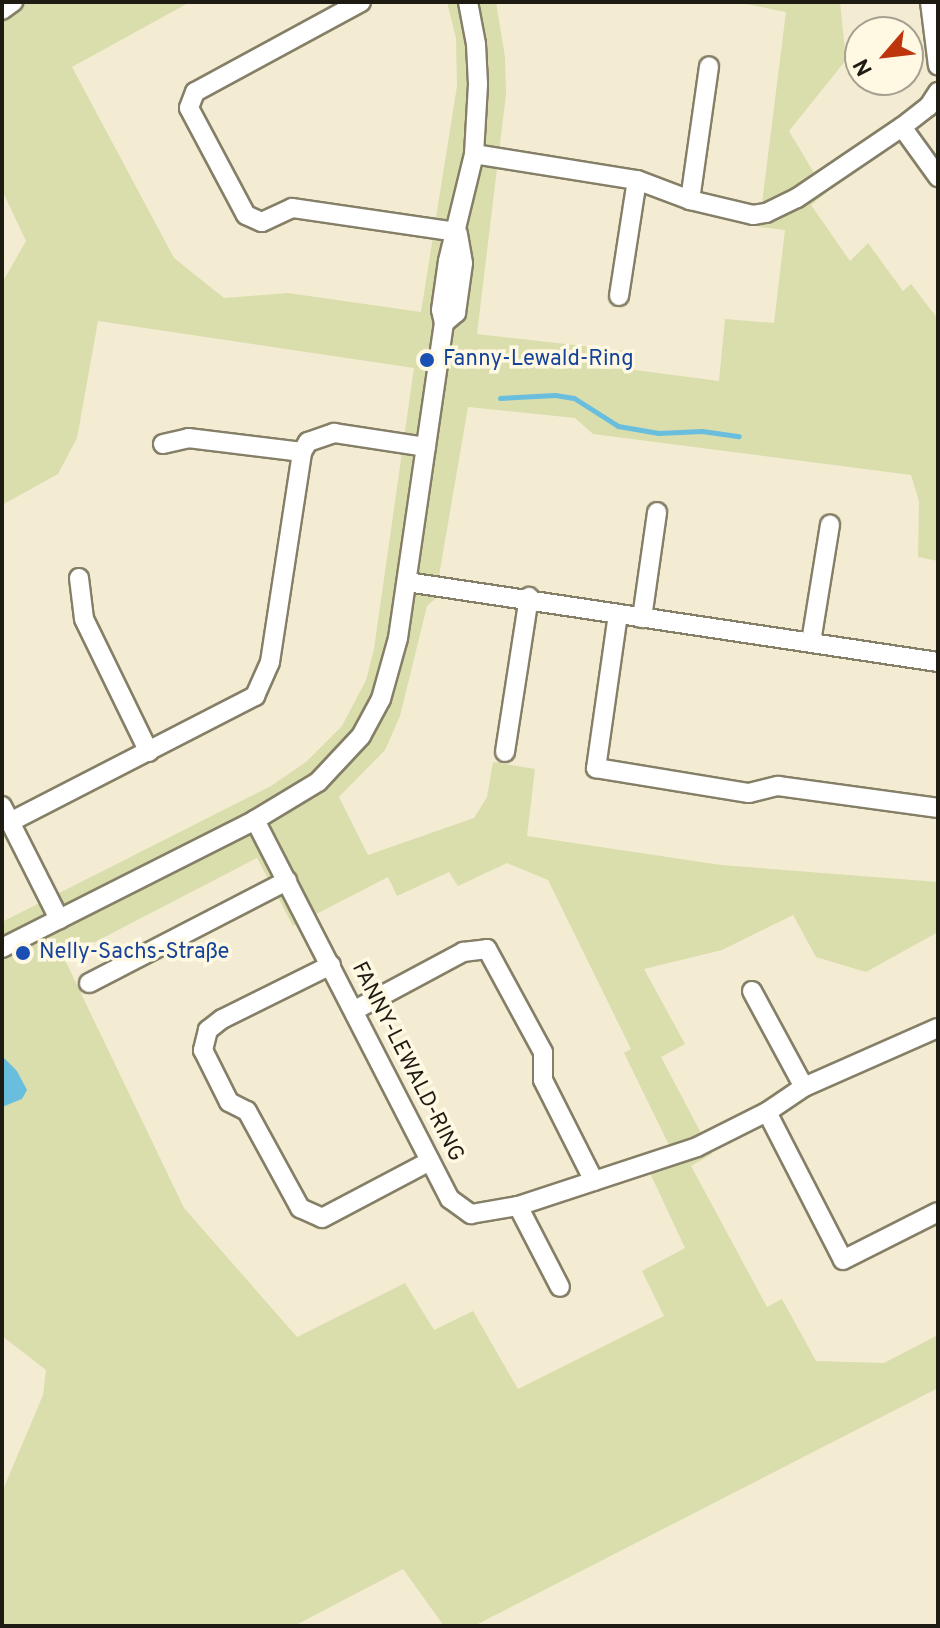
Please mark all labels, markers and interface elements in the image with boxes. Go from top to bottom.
north arrow [844,16,924,96]
text: N [849,53,880,80]
place label: Fanny-Lewald-Ring [443,347,634,373]
marker: Fanny-Lewald-Ring [418,351,436,369]
place label: Nelly-Sachs-Straße [39,940,229,966]
marker: Nelly-Sachs-Straße [14,944,32,962]
street label: FANNY-LEWALD-RING [345,958,469,1166]

